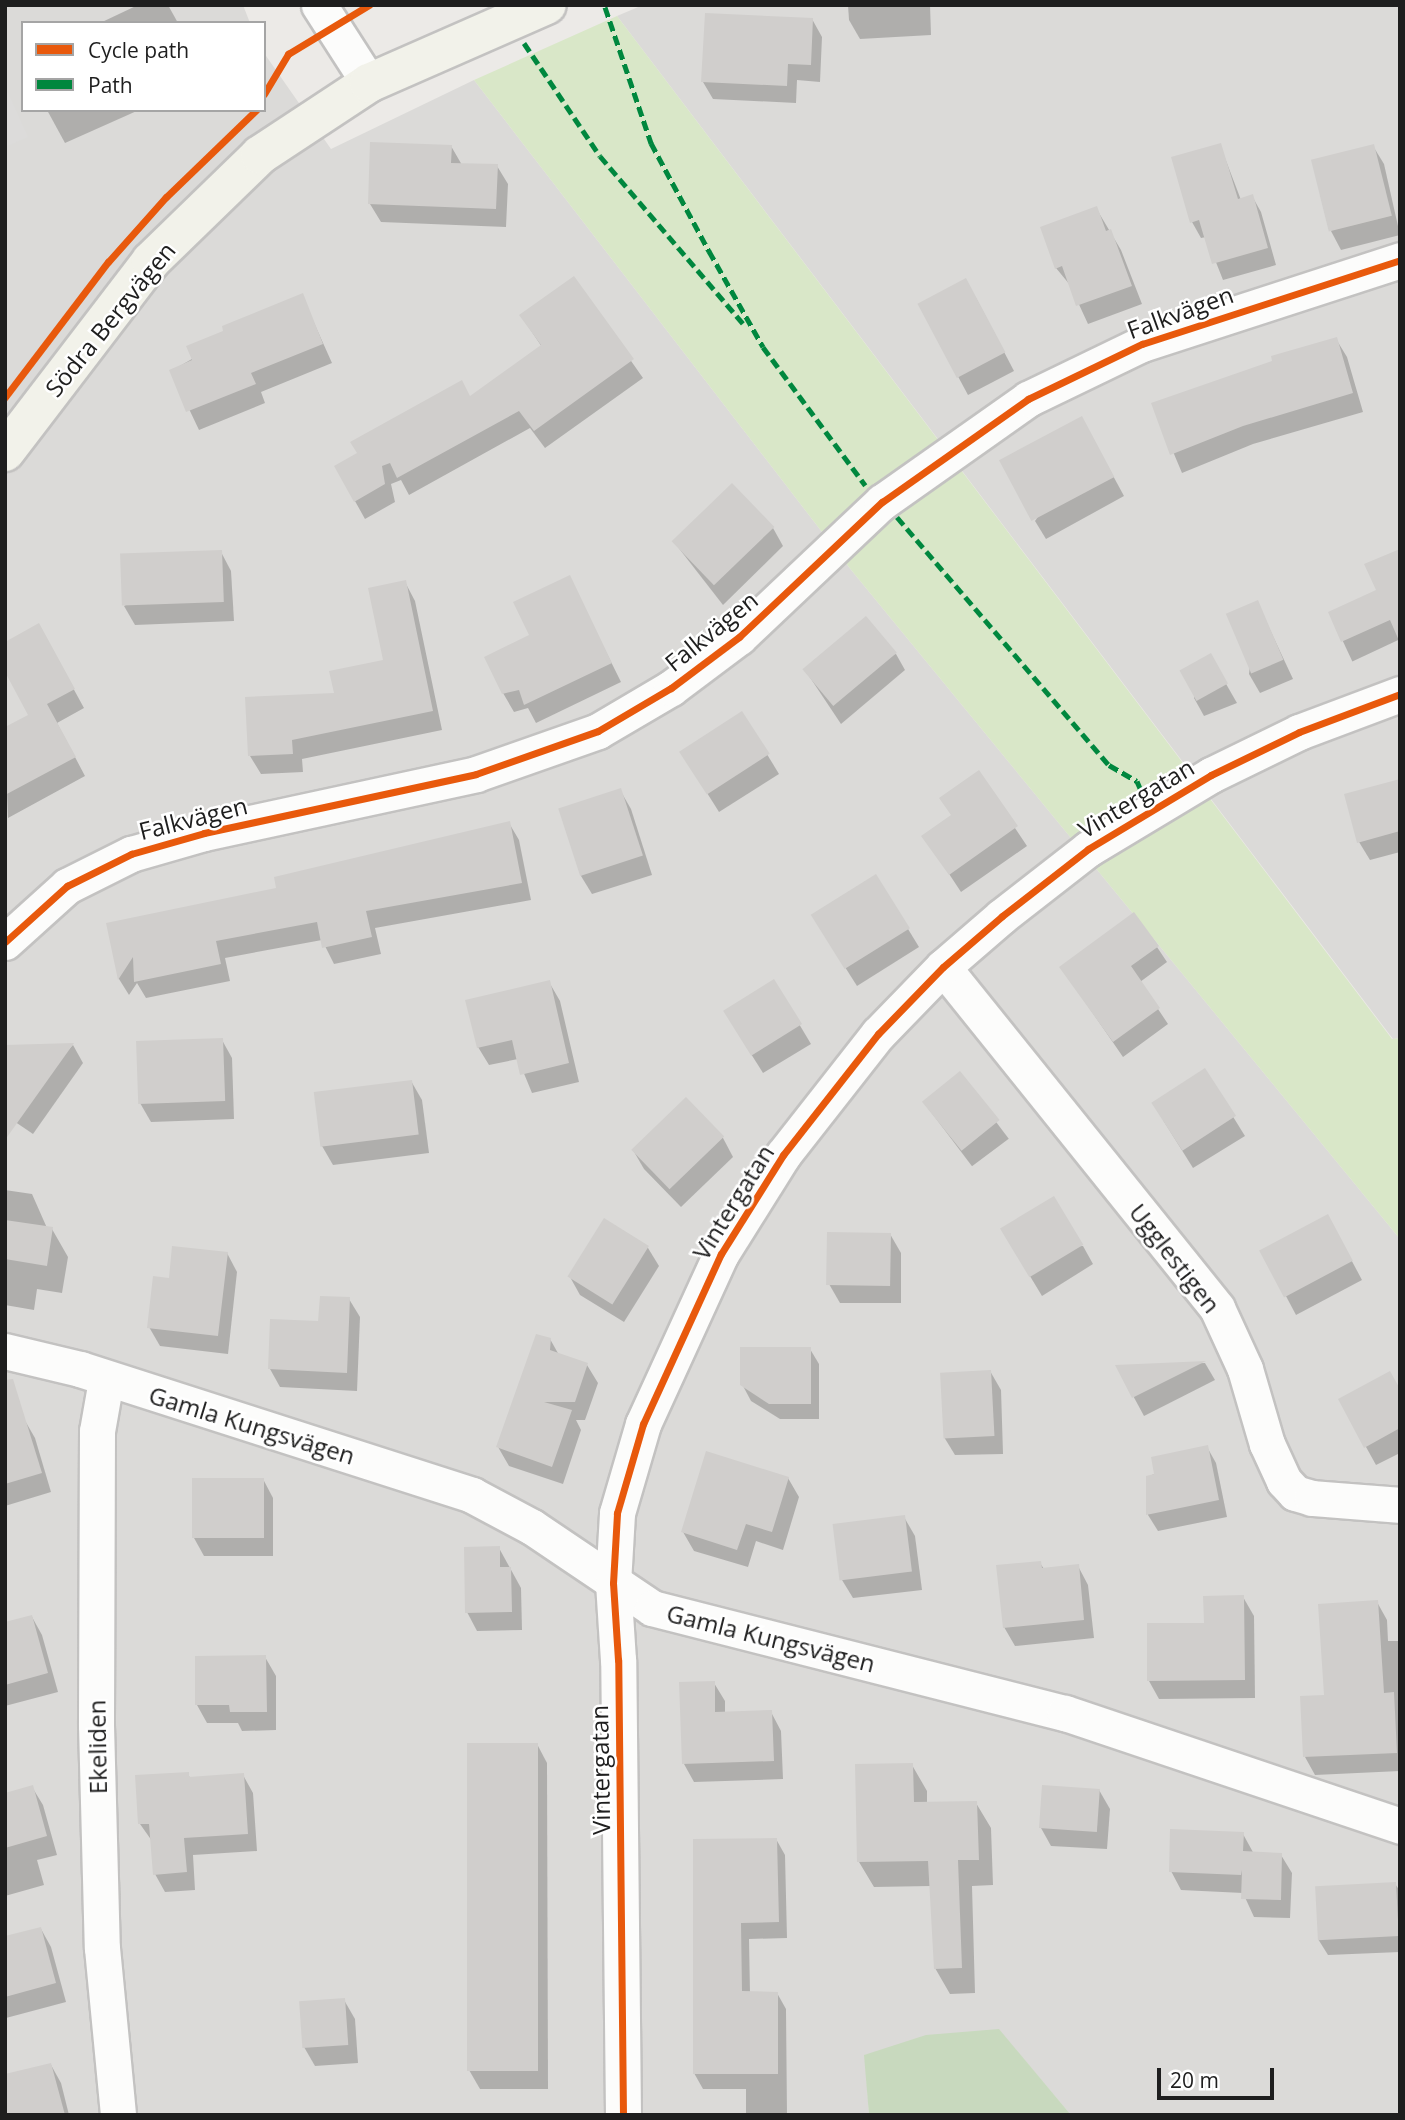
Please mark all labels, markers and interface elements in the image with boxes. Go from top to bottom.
legend [21,21,266,112]
text: Cycle path [88,36,189,64]
text: Path [88,71,133,99]
street label: Södra Bergvägen [39,236,181,402]
street label: Falkvägen [1123,279,1237,345]
street label: Falkvägen [659,585,763,677]
street label: Vintergatan [1073,752,1199,844]
street label: Falkvägen [136,791,250,845]
street label: Vintergatan [686,1139,780,1265]
street label: Ugglestigen [1124,1198,1226,1318]
street label: Gamla Kungsvägen [146,1380,358,1470]
street label: Gamla Kungsvägen [664,1598,878,1678]
street label: Ekeliden [82,1700,112,1794]
street label: Vintergatan [584,1705,616,1835]
scale bar [1160,2054,1277,2098]
text: 20 m [1170,2066,1219,2094]

